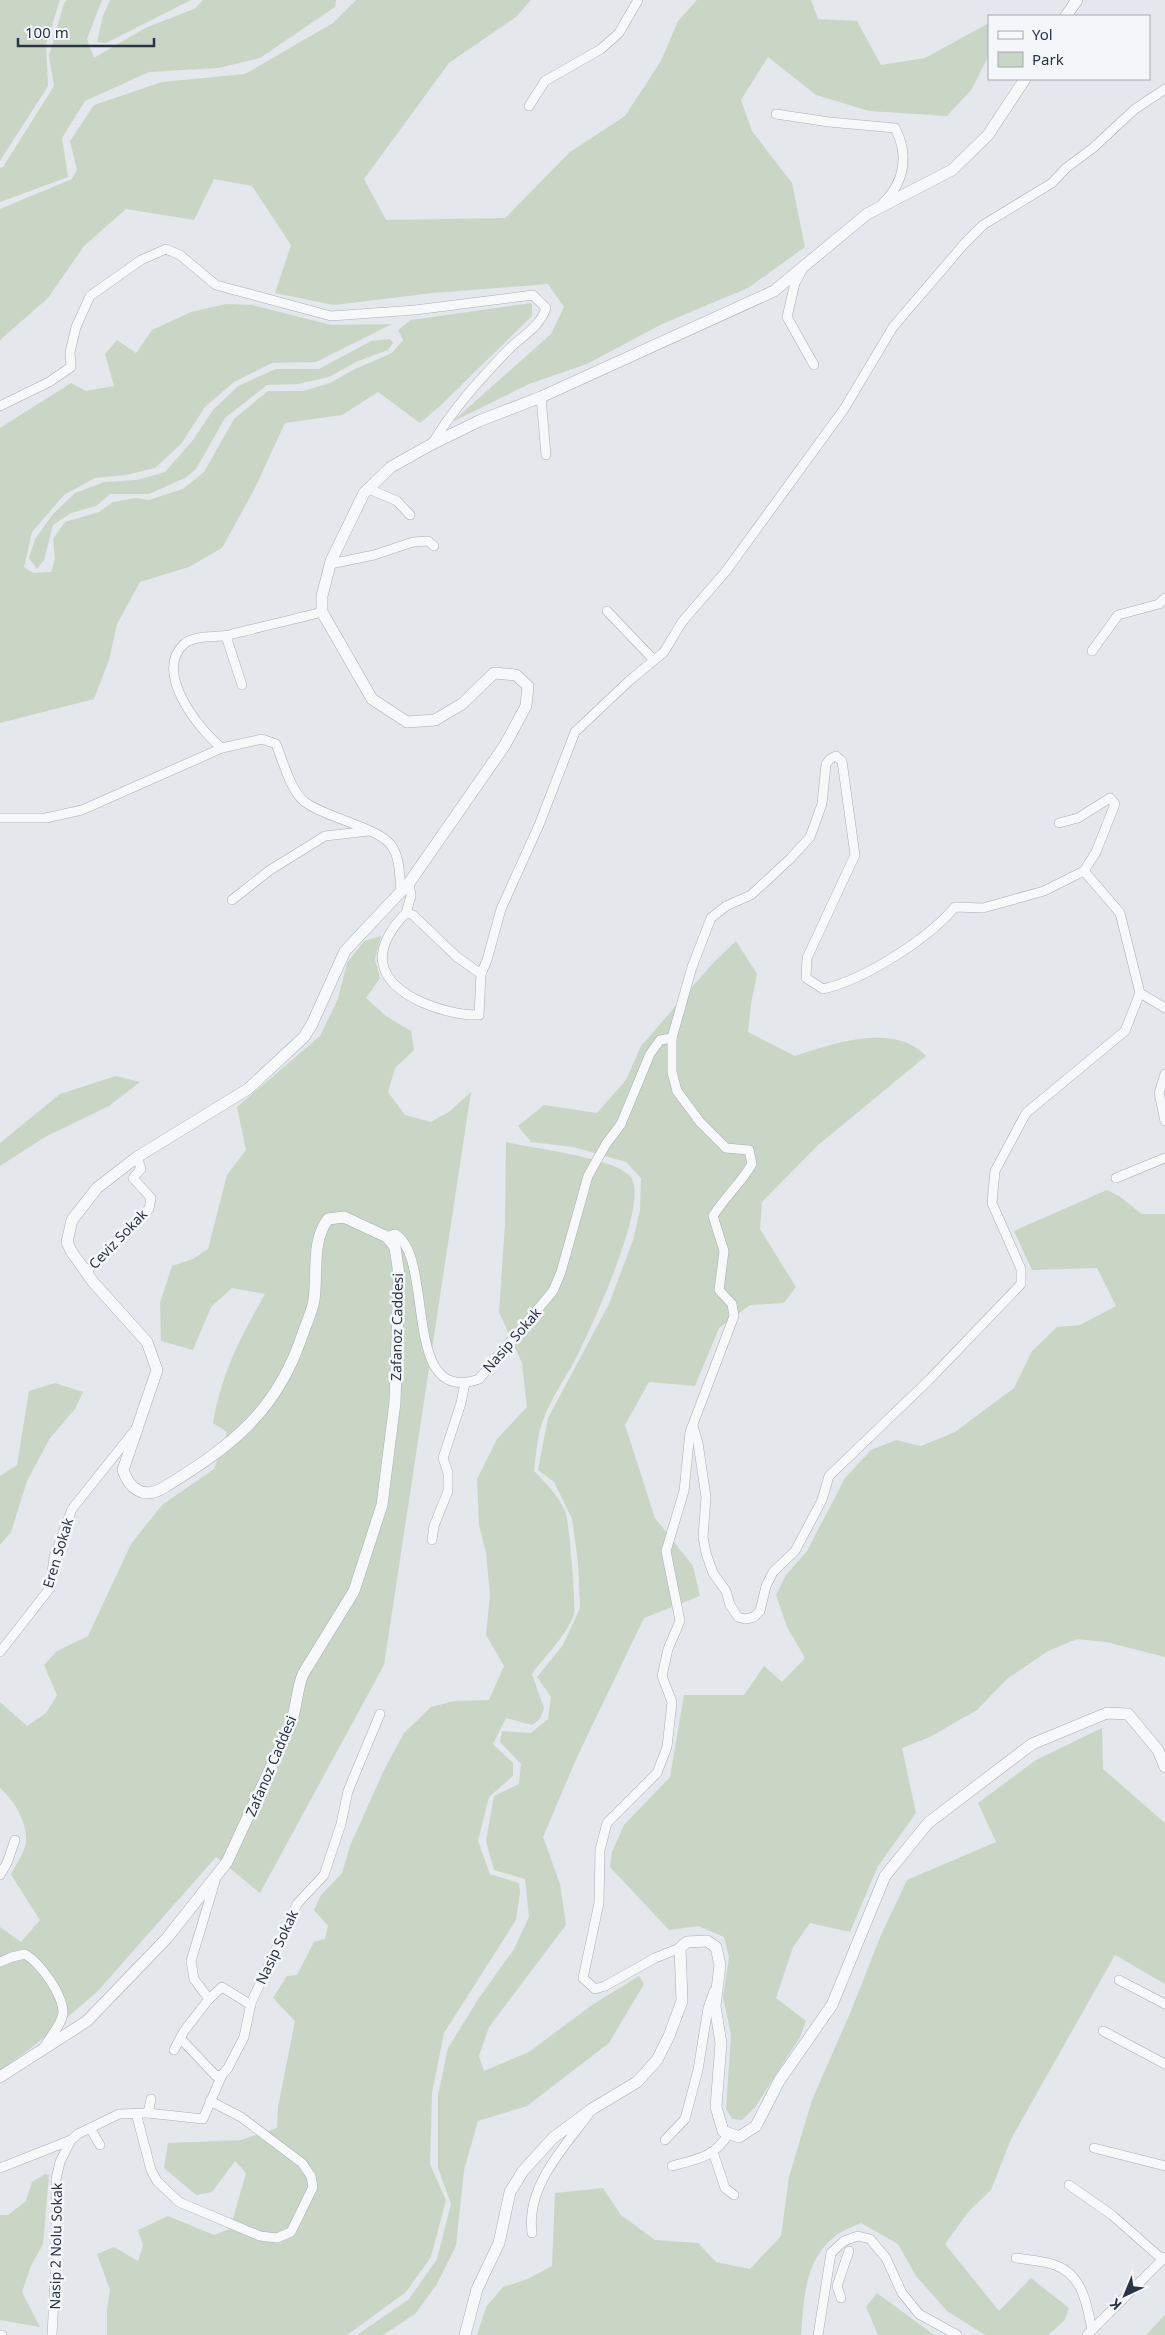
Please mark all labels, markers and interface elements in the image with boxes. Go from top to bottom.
scale bar [18,15,154,47]
legend [988,15,1150,80]
text: 100 m [25,22,69,42]
text: Yol [1032,24,1053,44]
text: Park [1032,49,1064,69]
street label: Ceviz Sokak [84,1204,151,1273]
street label: Zafanoz Caddesi [386,1273,407,1381]
street label: Nasip Sokak [478,1303,545,1376]
street label: Eren Sokak [38,1515,77,1590]
street label: Zafanoz Caddesi [241,1712,300,1819]
street label: Nasip Sokak [251,1906,302,1987]
street label: Nasip 2 Nolu Sokak [45,2182,66,2309]
north arrow [1100,2270,1150,2320]
text: K [1105,2294,1126,2315]

